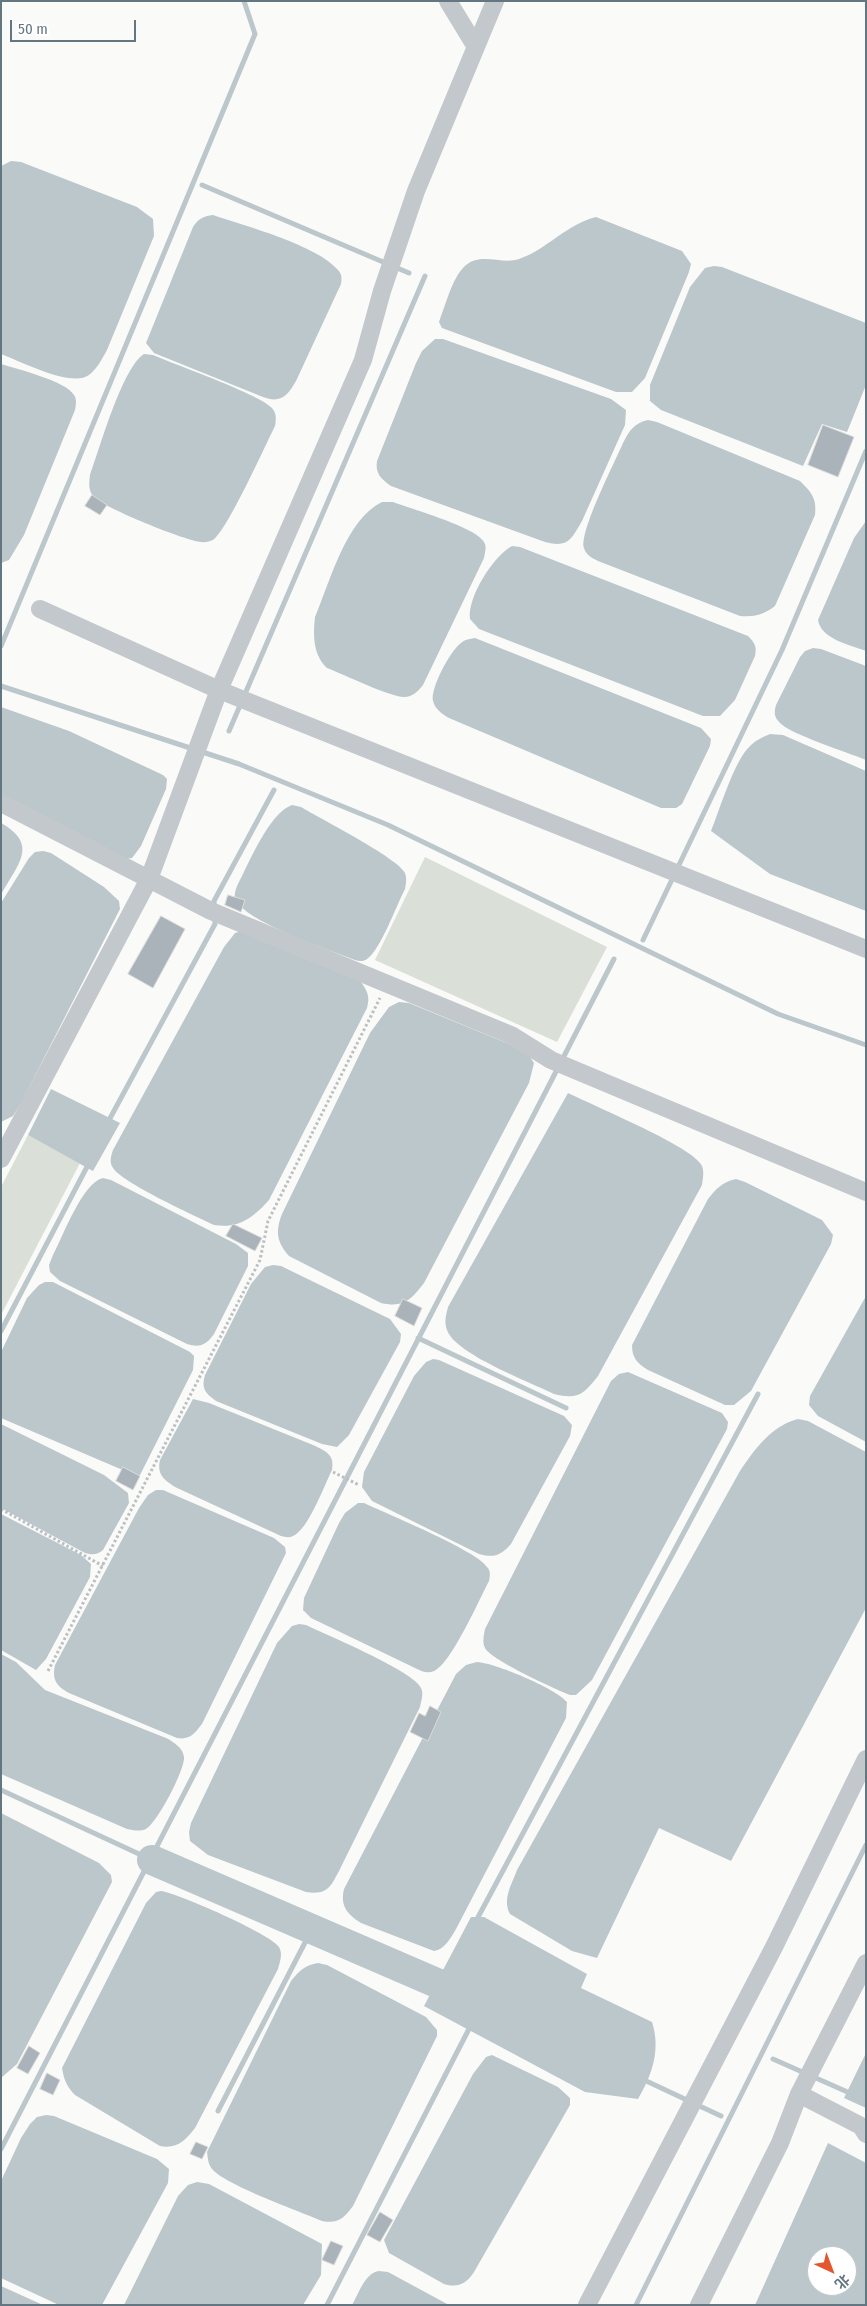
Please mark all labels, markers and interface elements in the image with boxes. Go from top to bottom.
scale bar [12,10,139,42]
text: 50 m [18,20,48,38]
north arrow [807,2246,857,2296]
text: 北 [831,2271,853,2293]

